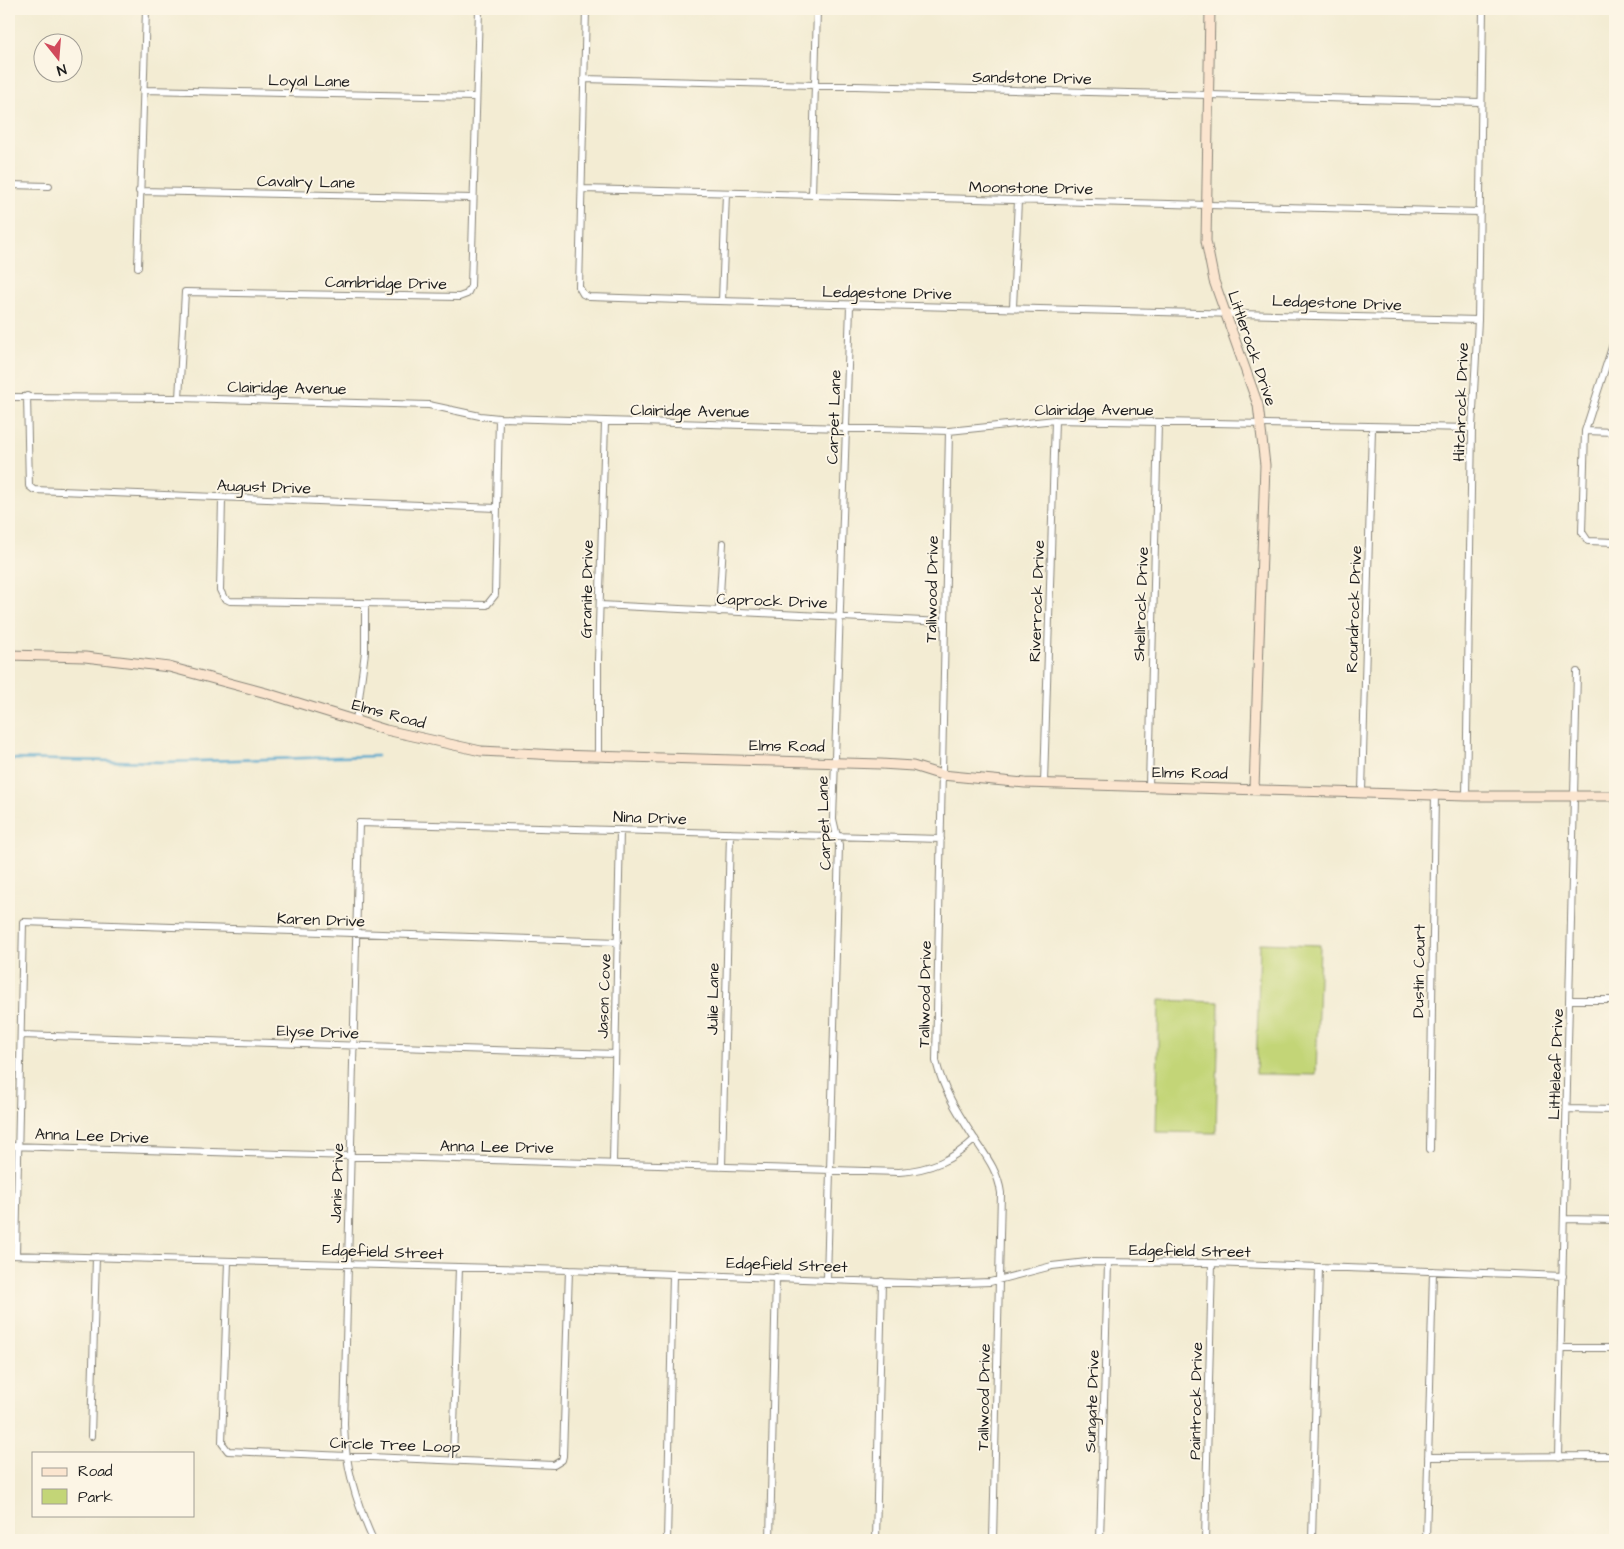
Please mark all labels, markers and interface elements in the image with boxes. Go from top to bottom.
north arrow [32,32,82,82]
text: N [54,59,69,80]
street label: Sandstone Drive [972,66,1092,90]
street label: Loyal Lane [268,69,350,94]
street label: Cavalry Lane [257,170,356,195]
street label: Moonstone Drive [969,176,1094,200]
street label: Cambridge Drive [325,271,448,296]
street label: Ledgestone Drive [822,281,953,306]
street label: Littlerock Drive [1222,288,1282,409]
street label: Ledgestone Drive [1272,290,1403,317]
street label: Hitchrock Drive [1448,342,1474,462]
street label: Carpet Lane [821,369,847,465]
street label: Clairidge Avenue [227,376,347,401]
street label: Clairidge Avenue [630,399,750,424]
street label: Clairidge Avenue [1034,399,1154,422]
street label: August Drive [216,474,312,501]
street label: Tallwood Drive [920,535,944,643]
street label: Granite Drive [575,539,599,638]
street label: Riverrock Drive [1024,539,1050,663]
street label: Roundrock Drive [1341,545,1367,673]
street label: Shellrock Drive [1128,546,1154,662]
street label: Caprock Drive [716,588,828,614]
street label: Elms Road [349,694,428,734]
street label: Elms Road [749,734,825,758]
street label: Elms Road [1152,761,1228,785]
street label: Carpet Lane [811,775,837,871]
street label: Nina Drive [613,806,687,830]
street label: Karen Drive [276,907,366,933]
street label: Dustin Court [1407,924,1431,1018]
street label: Tallwood Drive [913,940,937,1048]
street label: Jason Cove [592,953,616,1039]
street label: Julie Lane [701,962,725,1035]
street label: Littleleaf Drive [1543,1008,1569,1120]
street label: Elyse Drive [276,1020,360,1045]
street label: Anna Lee Drive [35,1123,150,1149]
street label: Anna Lee Drive [440,1135,555,1159]
street label: Janis Drive [325,1142,349,1223]
street label: Edgefield Street [322,1239,445,1266]
street label: Edgefield Street [1129,1239,1252,1264]
street label: Edgefield Street [726,1252,849,1279]
street label: Paintrock Drive [1184,1341,1208,1460]
street label: Tallwood Drive [972,1343,996,1451]
street label: Sungate Drive [1079,1349,1106,1453]
street label: Circle Tree Loop [329,1432,461,1458]
legend [32,1452,195,1516]
text: Road [78,1461,113,1482]
text: Park [78,1487,113,1508]

